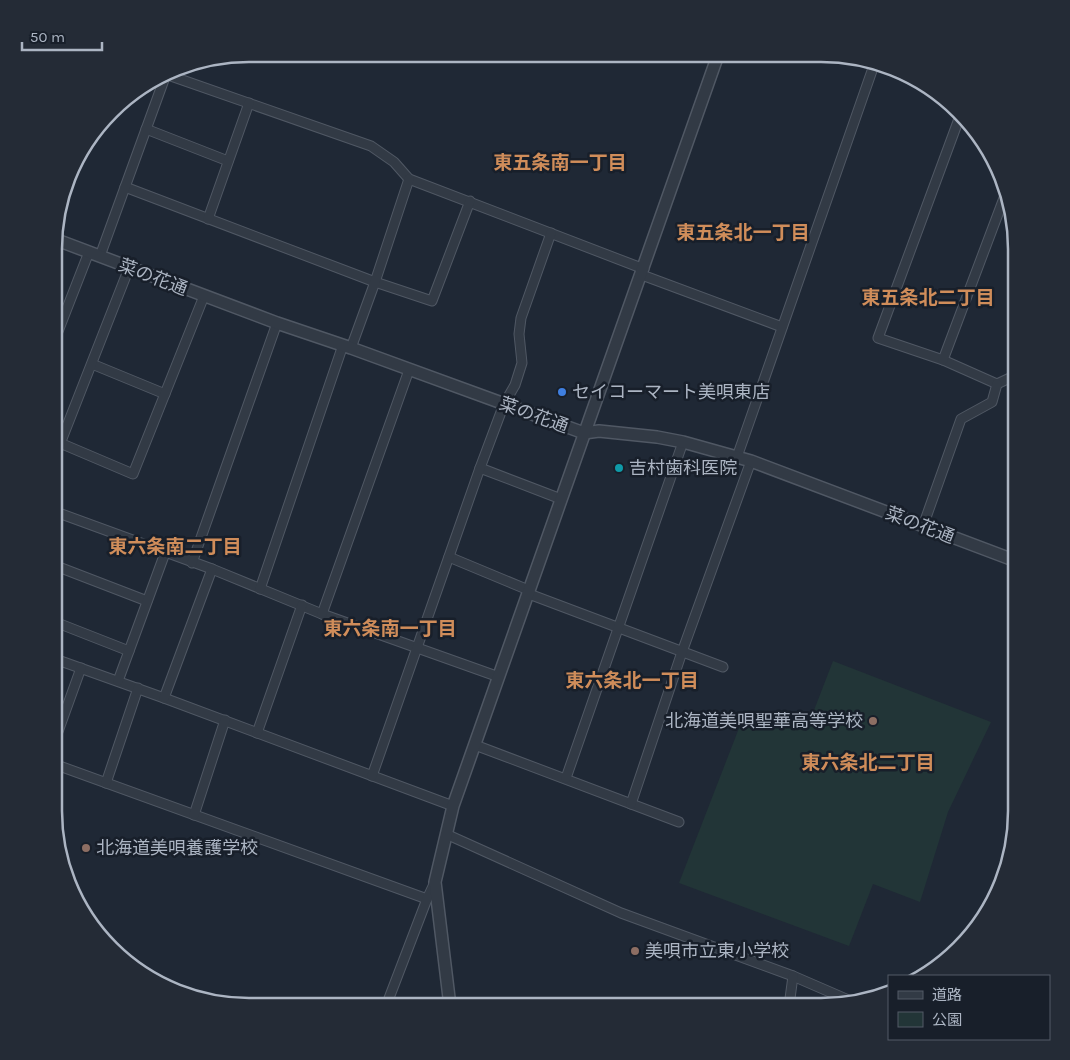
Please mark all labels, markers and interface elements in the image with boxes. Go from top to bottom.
scale bar [22,20,102,52]
text: 50 m [30,28,65,46]
district label: 東五条南一丁目 [493,152,627,174]
district label: 東五条北一丁目 [676,222,810,244]
street label: 菜の花通 [115,254,191,300]
district label: 東五条北二丁目 [861,287,995,309]
place label: セイコーマート美唄東店 [572,381,770,403]
marker: セイコーマート美唄東店 [556,386,568,398]
street label: 菜の花通 [496,392,572,438]
place label: 吉村歯科医院 [629,457,737,479]
marker: 吉村歯科医院 [613,462,625,474]
street label: 菜の花通 [882,502,958,548]
district label: 東六条南二丁目 [108,536,242,558]
district label: 東六条南一丁目 [323,618,457,640]
district label: 東六条北一丁目 [565,670,699,692]
place label: 北海道美唄聖華高等学校 [665,710,863,732]
marker: 北海道美唄聖華高等学校 [867,715,879,727]
district label: 東六条北二丁目 [801,752,935,774]
place label: 北海道美唄養護学校 [96,837,258,859]
marker: 北海道美唄養護学校 [80,842,92,854]
place label: 美唄市立東小学校 [645,940,789,962]
marker: 美唄市立東小学校 [629,945,641,957]
legend [888,975,1050,1040]
text: 道路 [932,986,962,1004]
text: 公園 [932,1011,962,1029]

